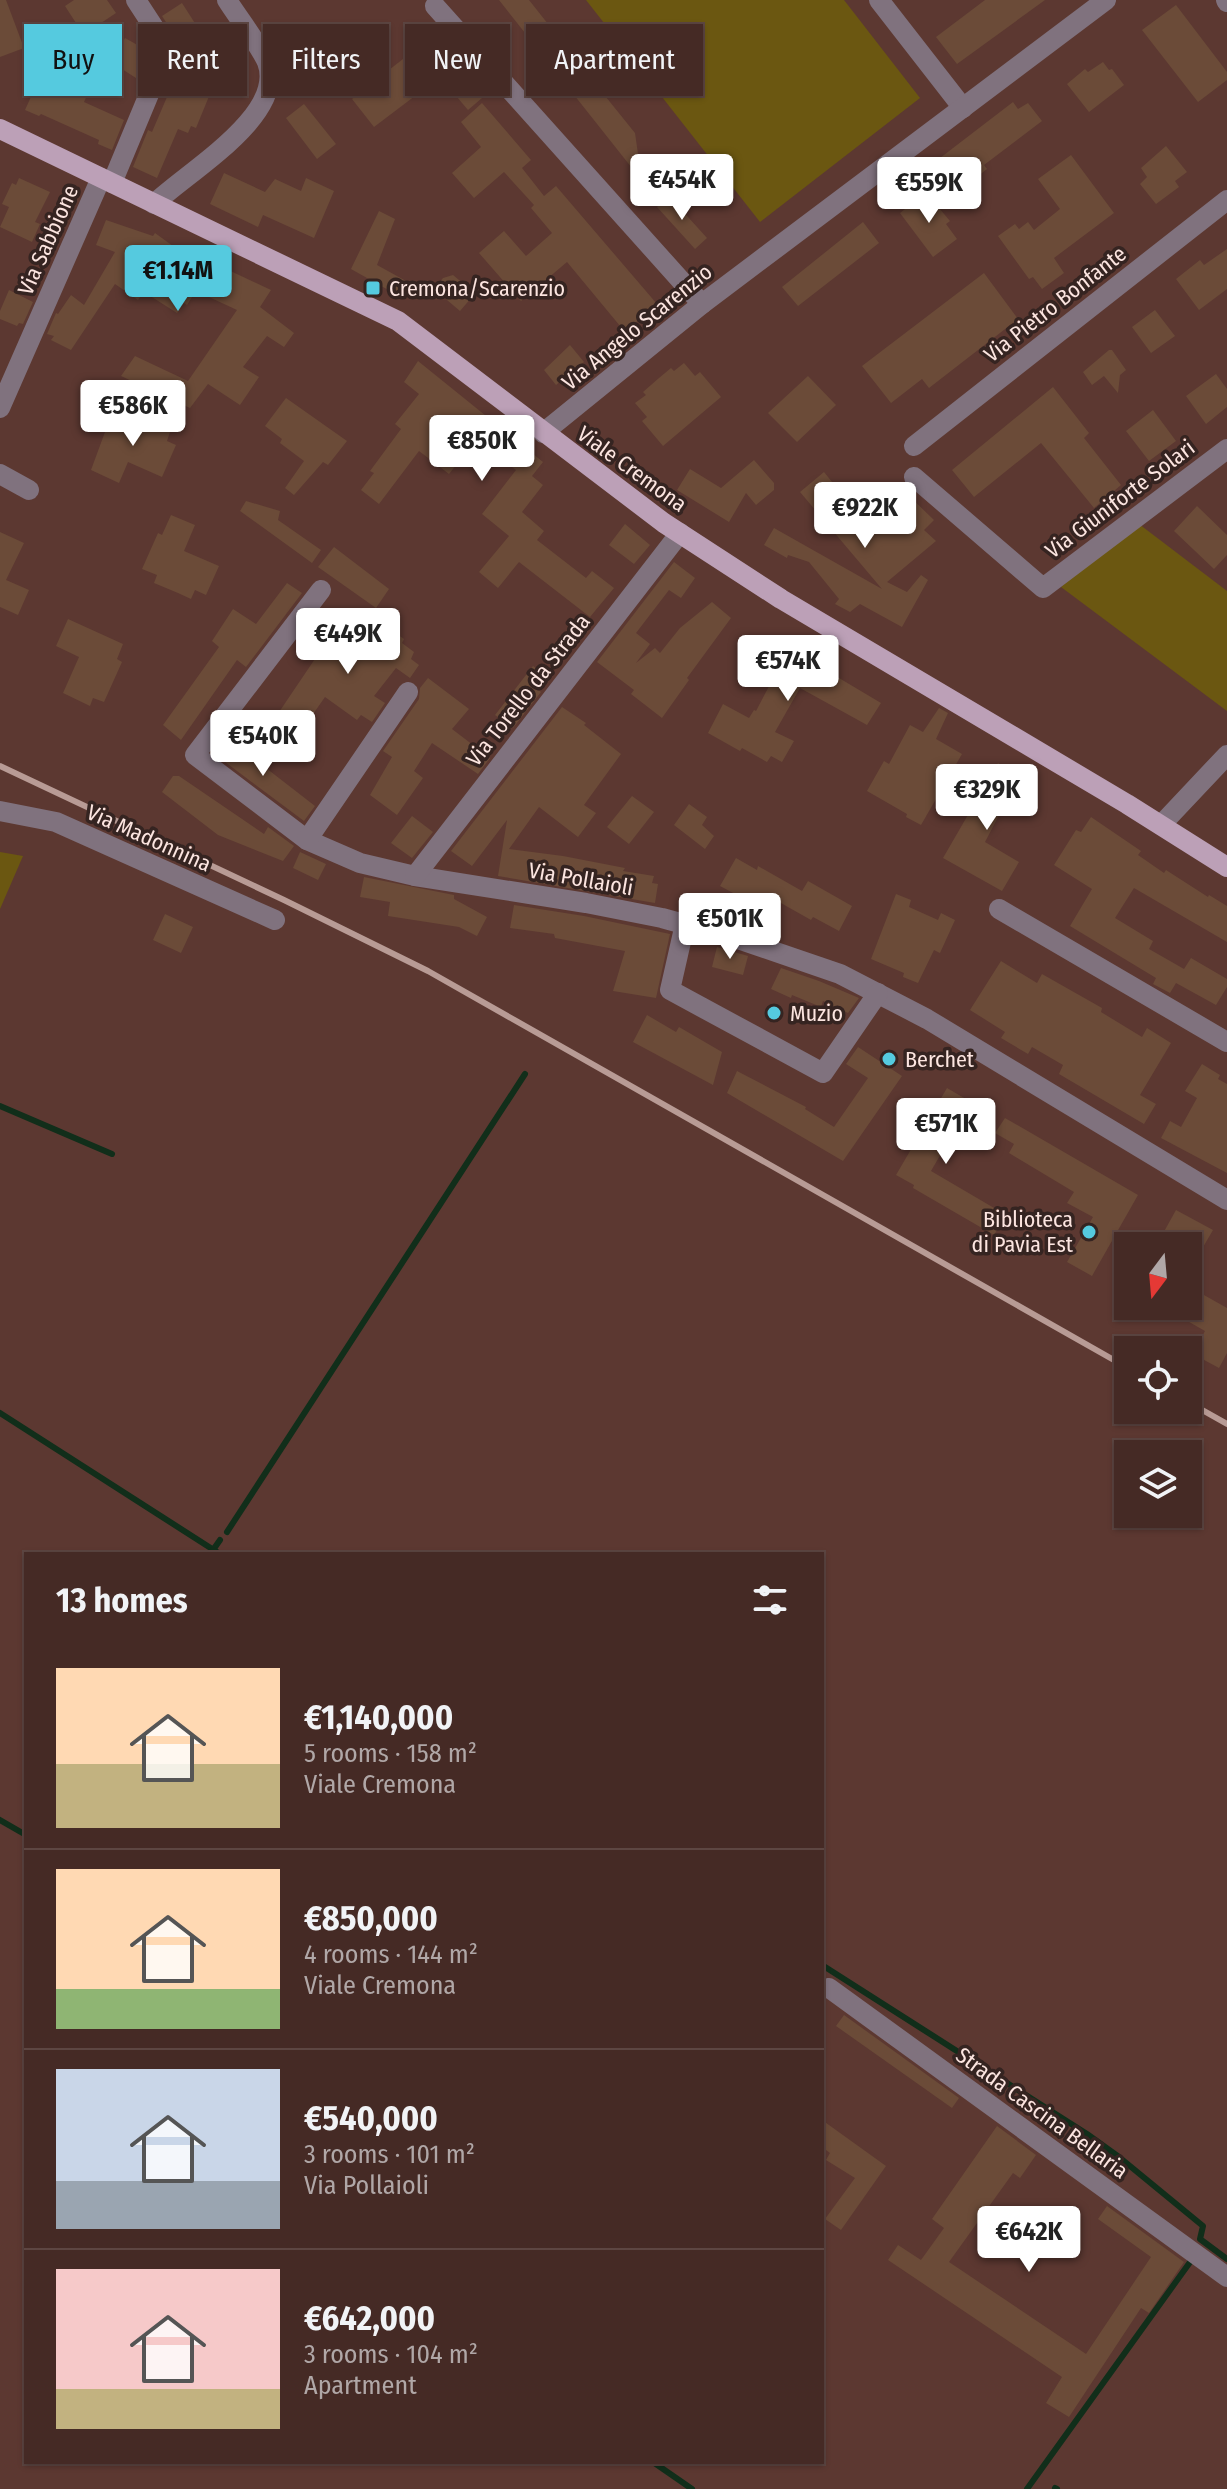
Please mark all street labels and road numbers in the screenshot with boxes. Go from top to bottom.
street label: Via Sabbione [12,181,84,299]
street label: Via Pietro Bonfante [978,240,1132,368]
street label: Via Angelo Scarenzio [556,258,718,396]
street label: Viale Cremona [572,420,692,518]
street label: Via Giuniforte Solari [1040,434,1200,564]
street label: Via Torello da Strada [460,609,596,771]
street label: Via Madonnina [82,798,216,878]
street label: Via Pollaioli [527,857,635,901]
street label: Strada Cascina Bellaria [951,2041,1133,2185]

